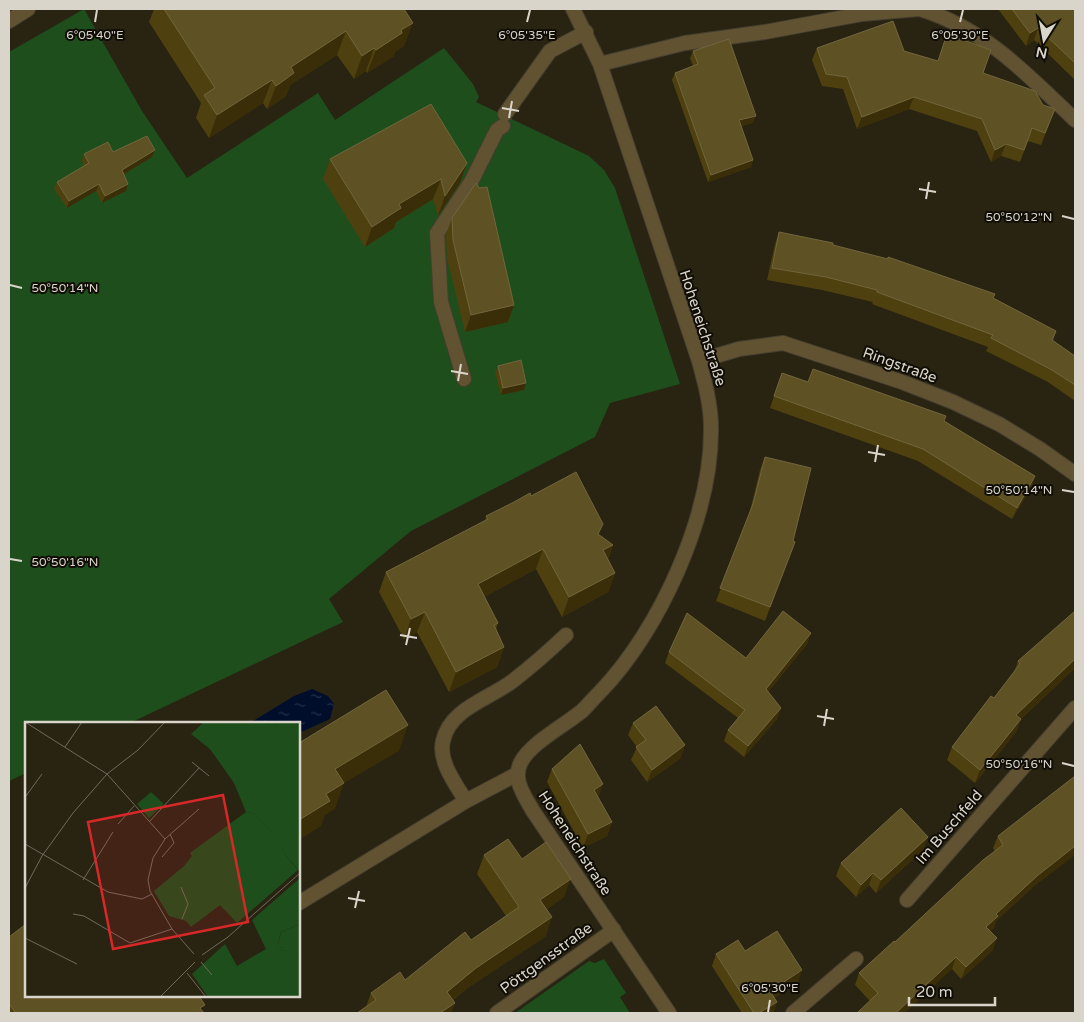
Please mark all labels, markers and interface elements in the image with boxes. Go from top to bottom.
north arrow [1019,15,1069,65]
text: 6°05'40"E [66,28,124,42]
text: 6°05'35"E [498,28,556,42]
text: 6°05'30"E [931,28,989,42]
text: N [1034,43,1049,62]
text: 50°50'12"N [986,210,1053,224]
street label: Hoheneichstraße [676,268,730,388]
text: 50°50'14"N [32,281,99,295]
street label: Ringstraße [860,343,940,387]
text: 50°50'14"N [986,483,1053,497]
text: 50°50'16"N [32,555,99,569]
inset map [25,722,300,997]
text: 50°50'16"N [986,757,1053,771]
street label: Im Buschfeld [912,786,986,868]
street label: Hoheneichstraße [534,787,616,899]
street label: Pöttgensstraße [497,919,595,997]
scale bar [909,974,995,1006]
text: 6°05'30"E [741,981,799,995]
text: 20 m [916,983,953,1001]

